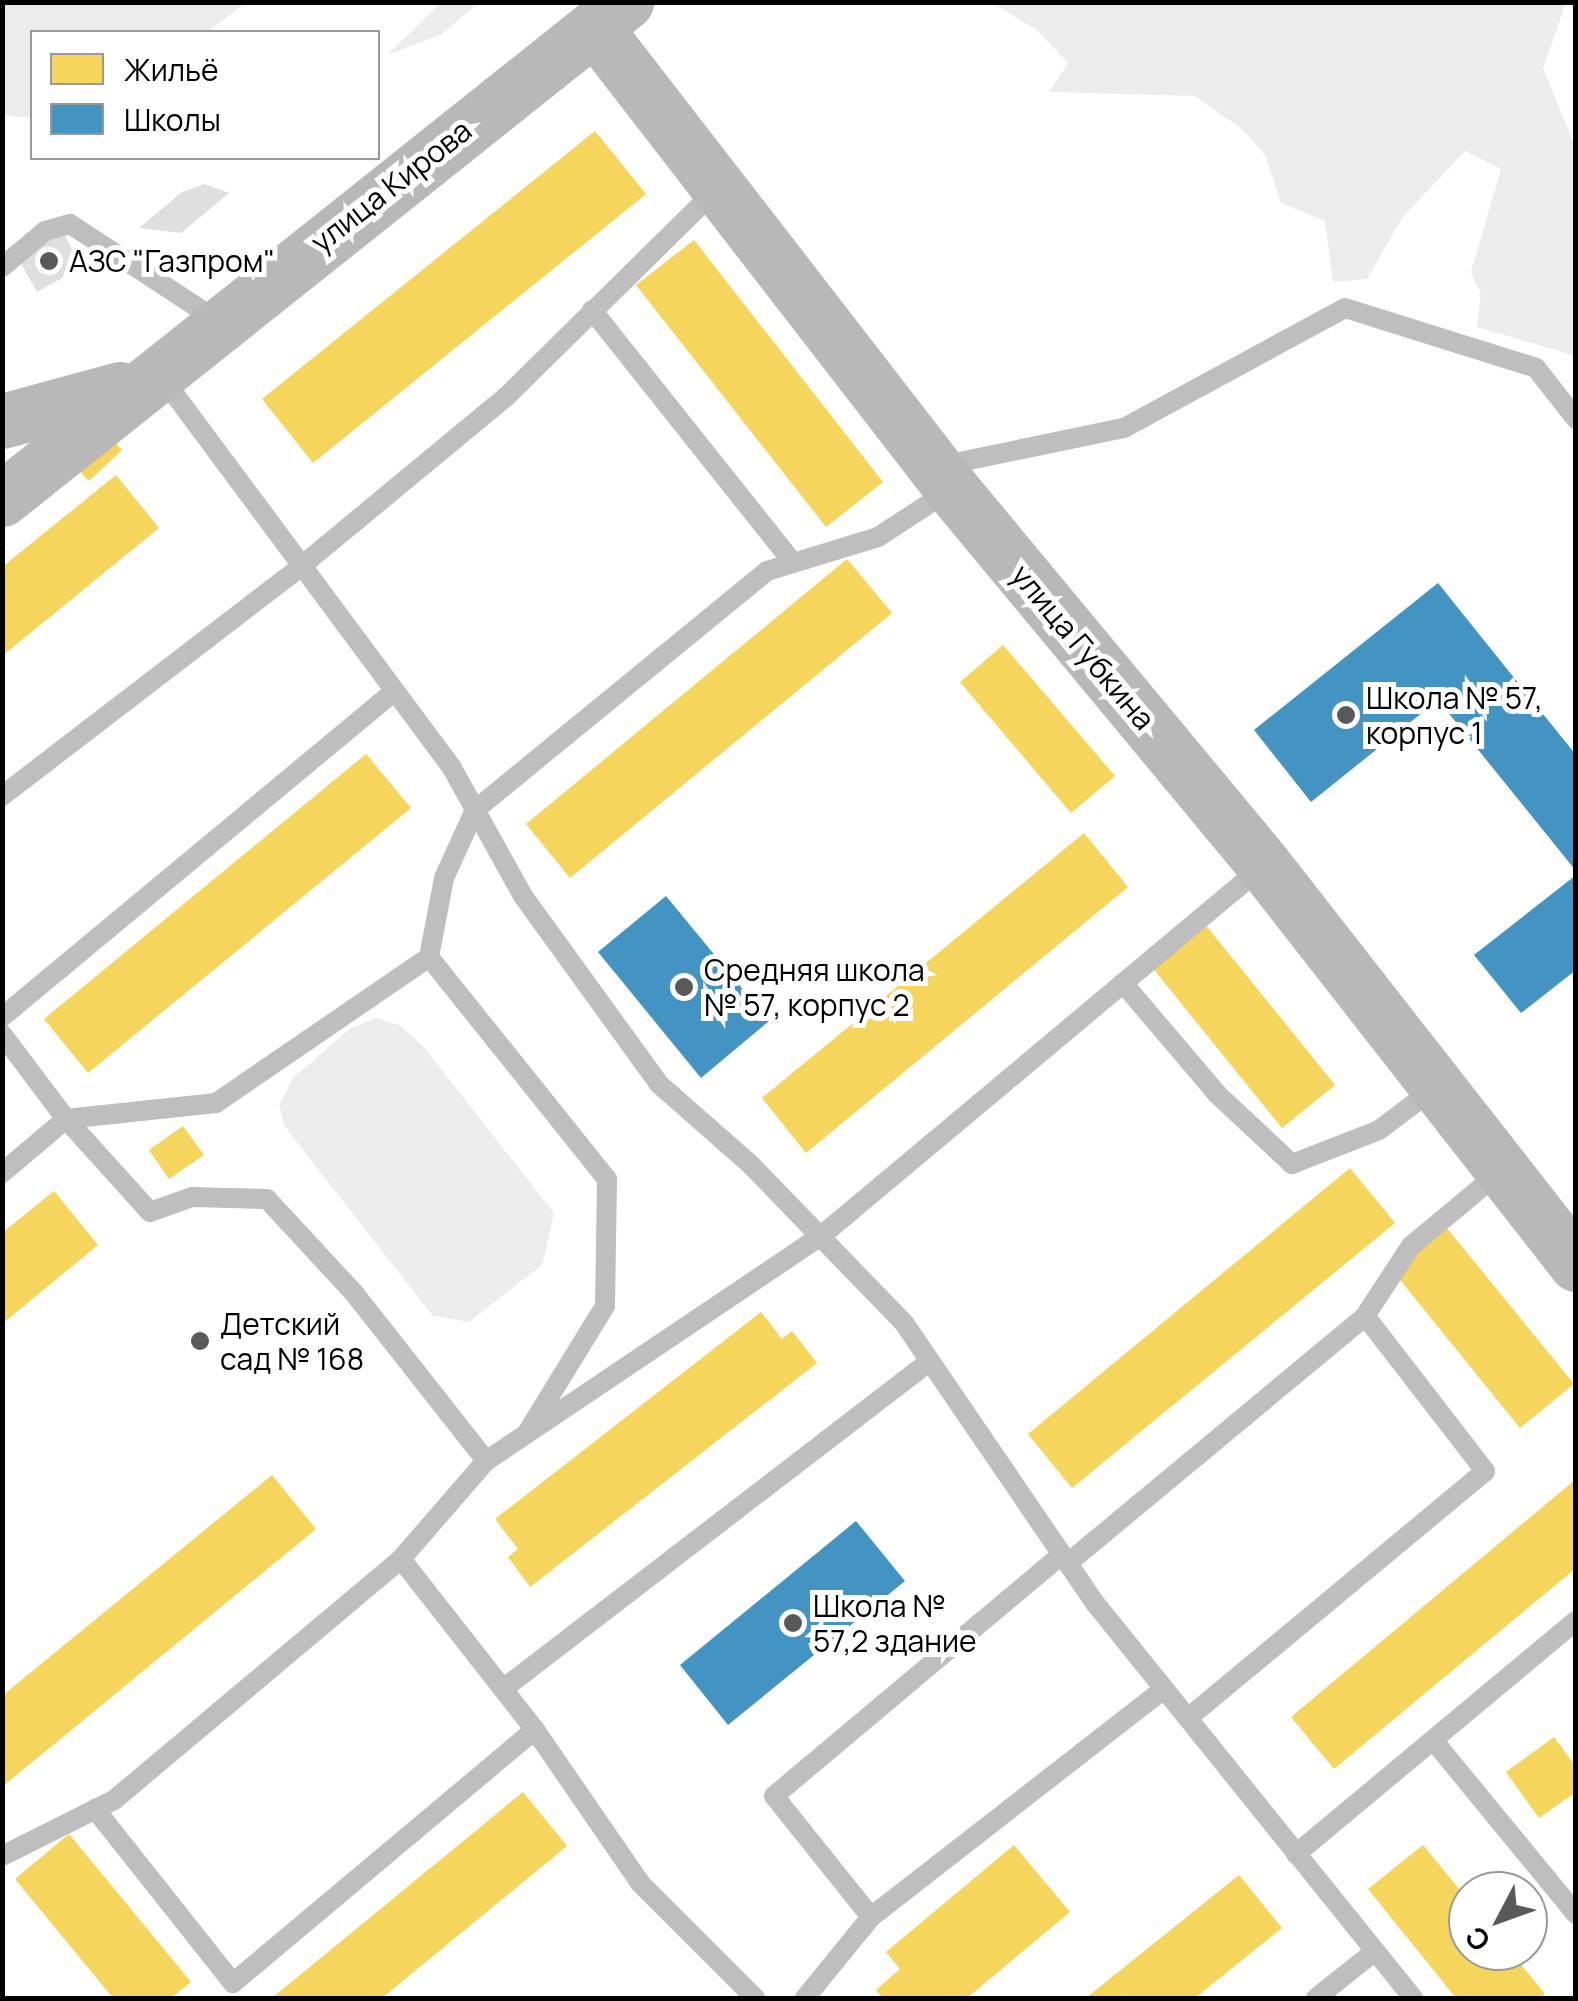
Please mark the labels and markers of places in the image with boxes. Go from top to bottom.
place label: АЗС "Газпром" [69,243,275,279]
marker: АЗС "Газпром" [38,250,60,272]
place label: Школа № 57, корпус 1 [1366,680,1543,750]
marker: Школа № 57, корпус 1 [1335,704,1357,726]
place label: Средняя школа № 57, корпус 2 [704,952,925,1022]
marker: Средняя школа № 57, корпус 2 [673,976,695,998]
place label: Детский сад № 168 [220,1306,364,1376]
marker: Детский сад № 168 [189,1330,211,1352]
place label: Школа № 57,2 здание [813,1588,977,1658]
marker: Школа № 57,2 здание [782,1612,804,1634]

